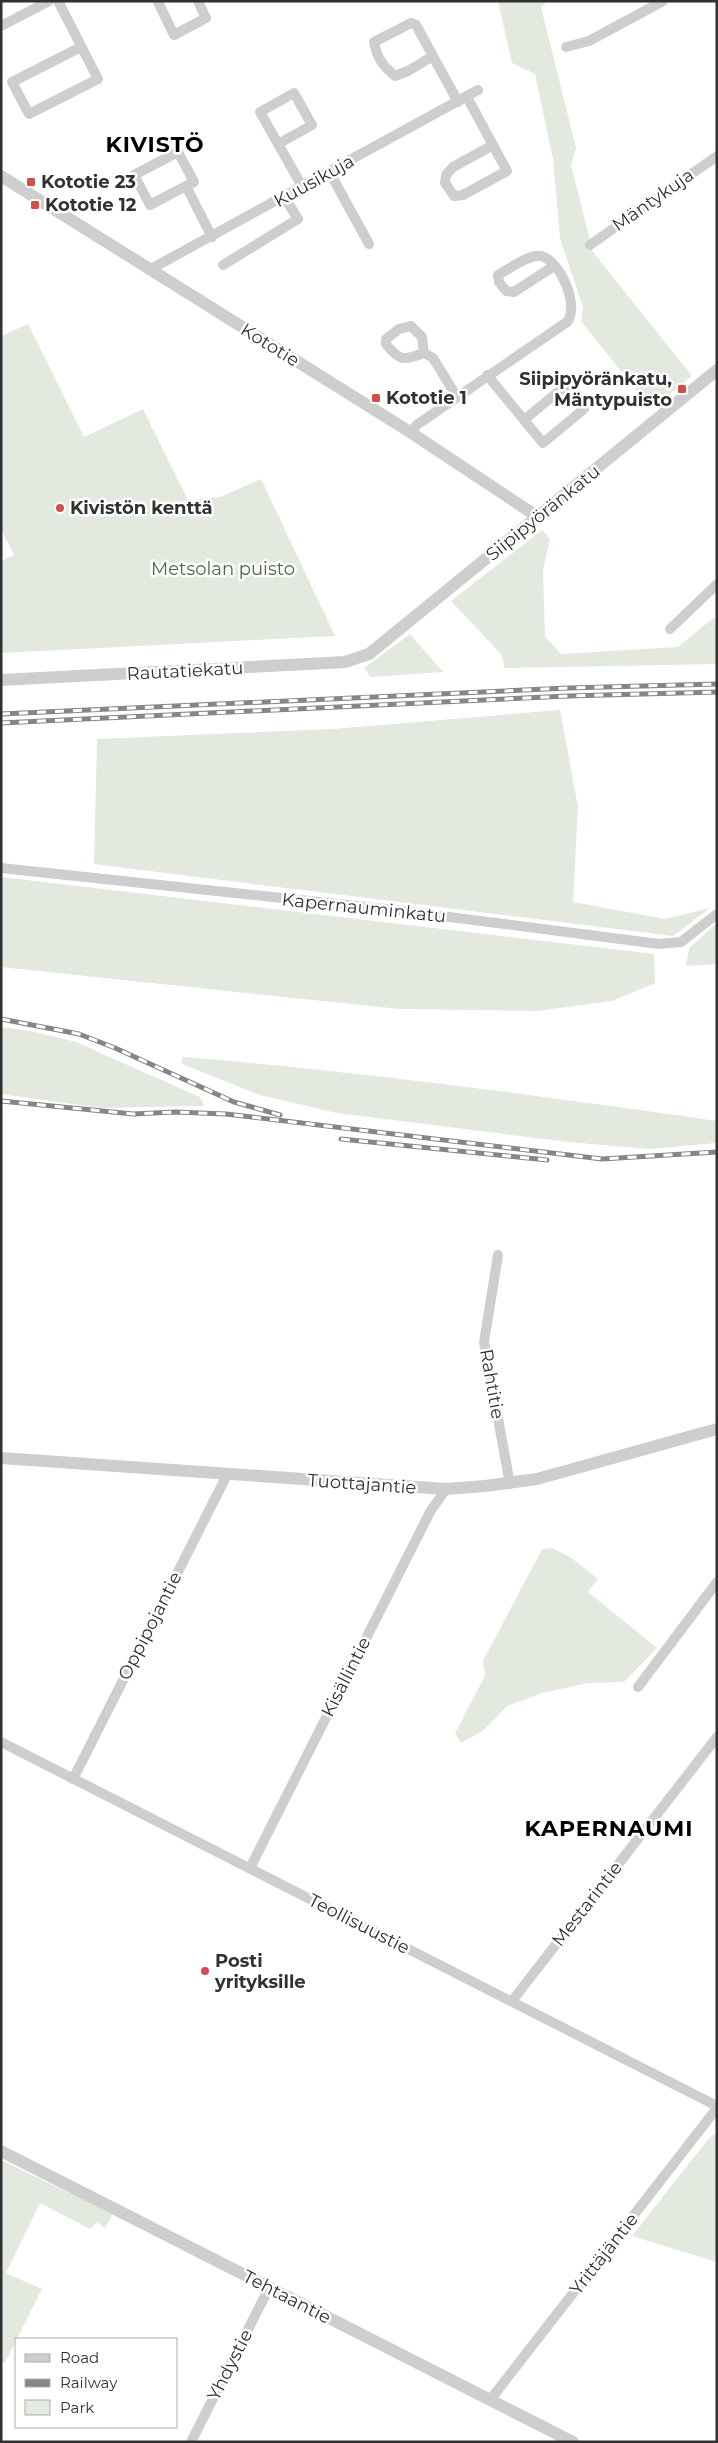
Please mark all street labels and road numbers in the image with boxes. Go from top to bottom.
street label: Kuusikuja [270,150,358,212]
street label: Mäntykuja [608,164,698,236]
street label: Kototie [237,318,303,372]
street label: Siipipyöränkatu [482,460,604,566]
street label: Rautatiekatu [126,657,244,685]
street label: Kapernauminkatu [281,888,447,928]
street label: Rahtitie [475,1347,509,1421]
street label: Tuottajantie [307,1469,417,1499]
street label: Oppipojantie [113,1568,187,1684]
street label: Kisällintie [317,1633,376,1721]
street label: Mestarintie [547,1857,627,1951]
street label: Teollisuustie [305,1889,413,1959]
street label: Yrittäjäntie [565,2209,643,2299]
street label: Tehtaantie [239,2265,335,2329]
street label: Yhdystie [203,2326,257,2404]

